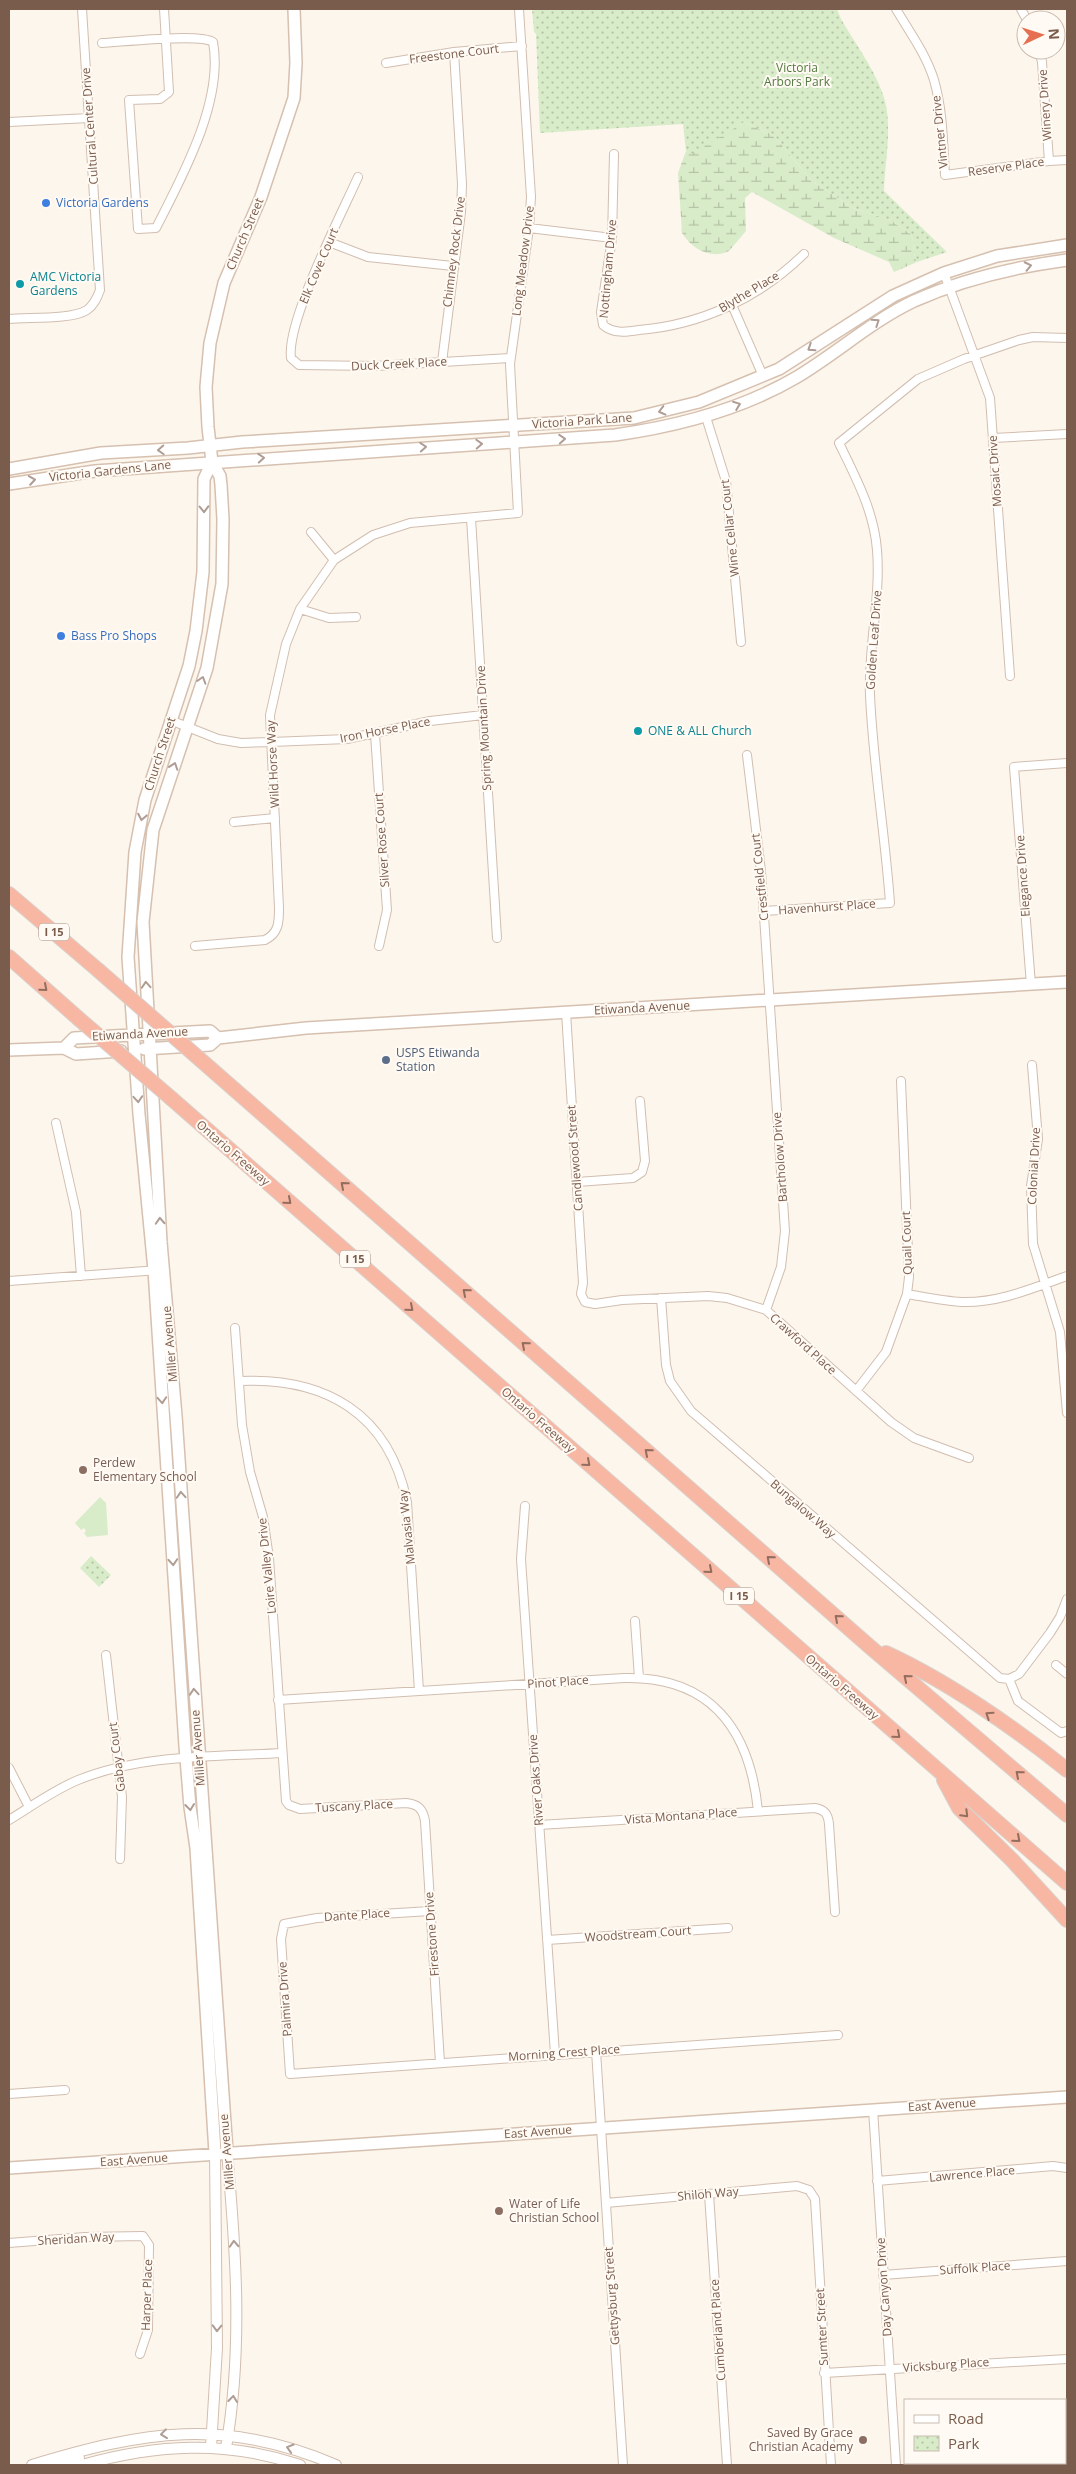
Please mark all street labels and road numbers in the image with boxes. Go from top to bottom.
street label: Freestone Court [408,40,500,67]
street label: Cultural Center Drive [77,67,102,185]
street label: Winery Drive [1034,68,1055,141]
street label: Vintner Drive [927,94,952,169]
street label: Reserve Place [967,153,1045,180]
street label: Church Street [222,195,267,273]
street label: Chimney Rock Drive [438,195,469,308]
street label: Long Meadow Drive [507,205,538,317]
street label: Nottingham Drive [595,218,620,319]
street label: Elk Cove Court [295,225,342,306]
street label: Blythe Place [715,267,782,316]
street label: Duck Creek Place [351,352,448,375]
street label: Victoria Park Lane [531,409,633,432]
street label: Mosaic Drive [984,434,1005,507]
street label: Victoria Gardens Lane [48,456,172,485]
street label: Wine Cellar Court [716,479,743,578]
street label: Golden Leaf Drive [862,589,885,690]
street label: Spring Mountain Drive [472,665,495,791]
street label: Iron Horse Place [338,712,432,747]
street label: Church Street [140,715,179,793]
street label: Wild Horse Way [262,719,283,808]
street label: Silver Rose Court [370,792,393,888]
street label: Crestfield Court [746,832,773,922]
street label: Elegance Drive [1011,834,1034,918]
street label: Havenhurst Place [778,895,877,918]
road number: I 15 [39,924,69,940]
street label: Etiwanda Avenue [593,996,691,1019]
street label: Etiwanda Avenue [91,1022,189,1045]
street label: Candlewood Street [562,1104,587,1212]
street label: Bartholow Drive [768,1111,791,1203]
street label: Ontario Freeway [193,1116,275,1190]
street label: Colonial Drive [1023,1127,1044,1205]
street label: Quail Court [897,1211,916,1275]
road number: I 15 [340,1250,370,1268]
street label: Miller Avenue [158,1305,181,1383]
street label: Crawford Place [766,1309,841,1378]
street label: Ontario Freeway [498,1383,580,1457]
street label: Bungalow Way [767,1475,841,1543]
street label: Malvasia Way [394,1488,419,1565]
street label: Loire Valley Drive [253,1517,280,1615]
road number: I 15 [724,1588,754,1604]
street label: Ontario Freeway [802,1650,884,1724]
street label: Pinot Place [527,1671,590,1692]
street label: Miller Avenue [186,1709,209,1787]
street label: Gabay Court [104,1721,129,1793]
street label: River Oaks Drive [524,1733,547,1826]
street label: Tuscany Place [315,1795,394,1816]
street label: Vista Montana Place [624,1803,738,1828]
street label: Firestone Drive [420,1891,443,1977]
street label: Dante Place [323,1904,391,1925]
street label: Woodstream Court [584,1921,692,1946]
street label: Palmira Drive [273,1961,296,2037]
street label: Morning Crest Place [508,2040,621,2065]
street label: East Avenue [907,2094,977,2115]
street label: Miller Avenue [215,2113,238,2191]
street label: East Avenue [503,2121,573,2142]
street label: East Avenue [99,2149,169,2170]
street label: Lawrence Place [928,2161,1016,2186]
street label: Shiloh Way [677,2182,740,2205]
street label: Sheridan Way [37,2228,116,2249]
street label: Day Canyon Drive [872,2237,895,2337]
street label: Gettysburg Street [600,2246,623,2346]
street label: Suffolk Place [939,2257,1011,2278]
street label: Harper Place [137,2258,156,2331]
street label: Cumberland Place [705,2278,730,2381]
street label: Sumter Street [811,2288,832,2366]
street label: Vicksburg Place [902,2353,990,2376]

